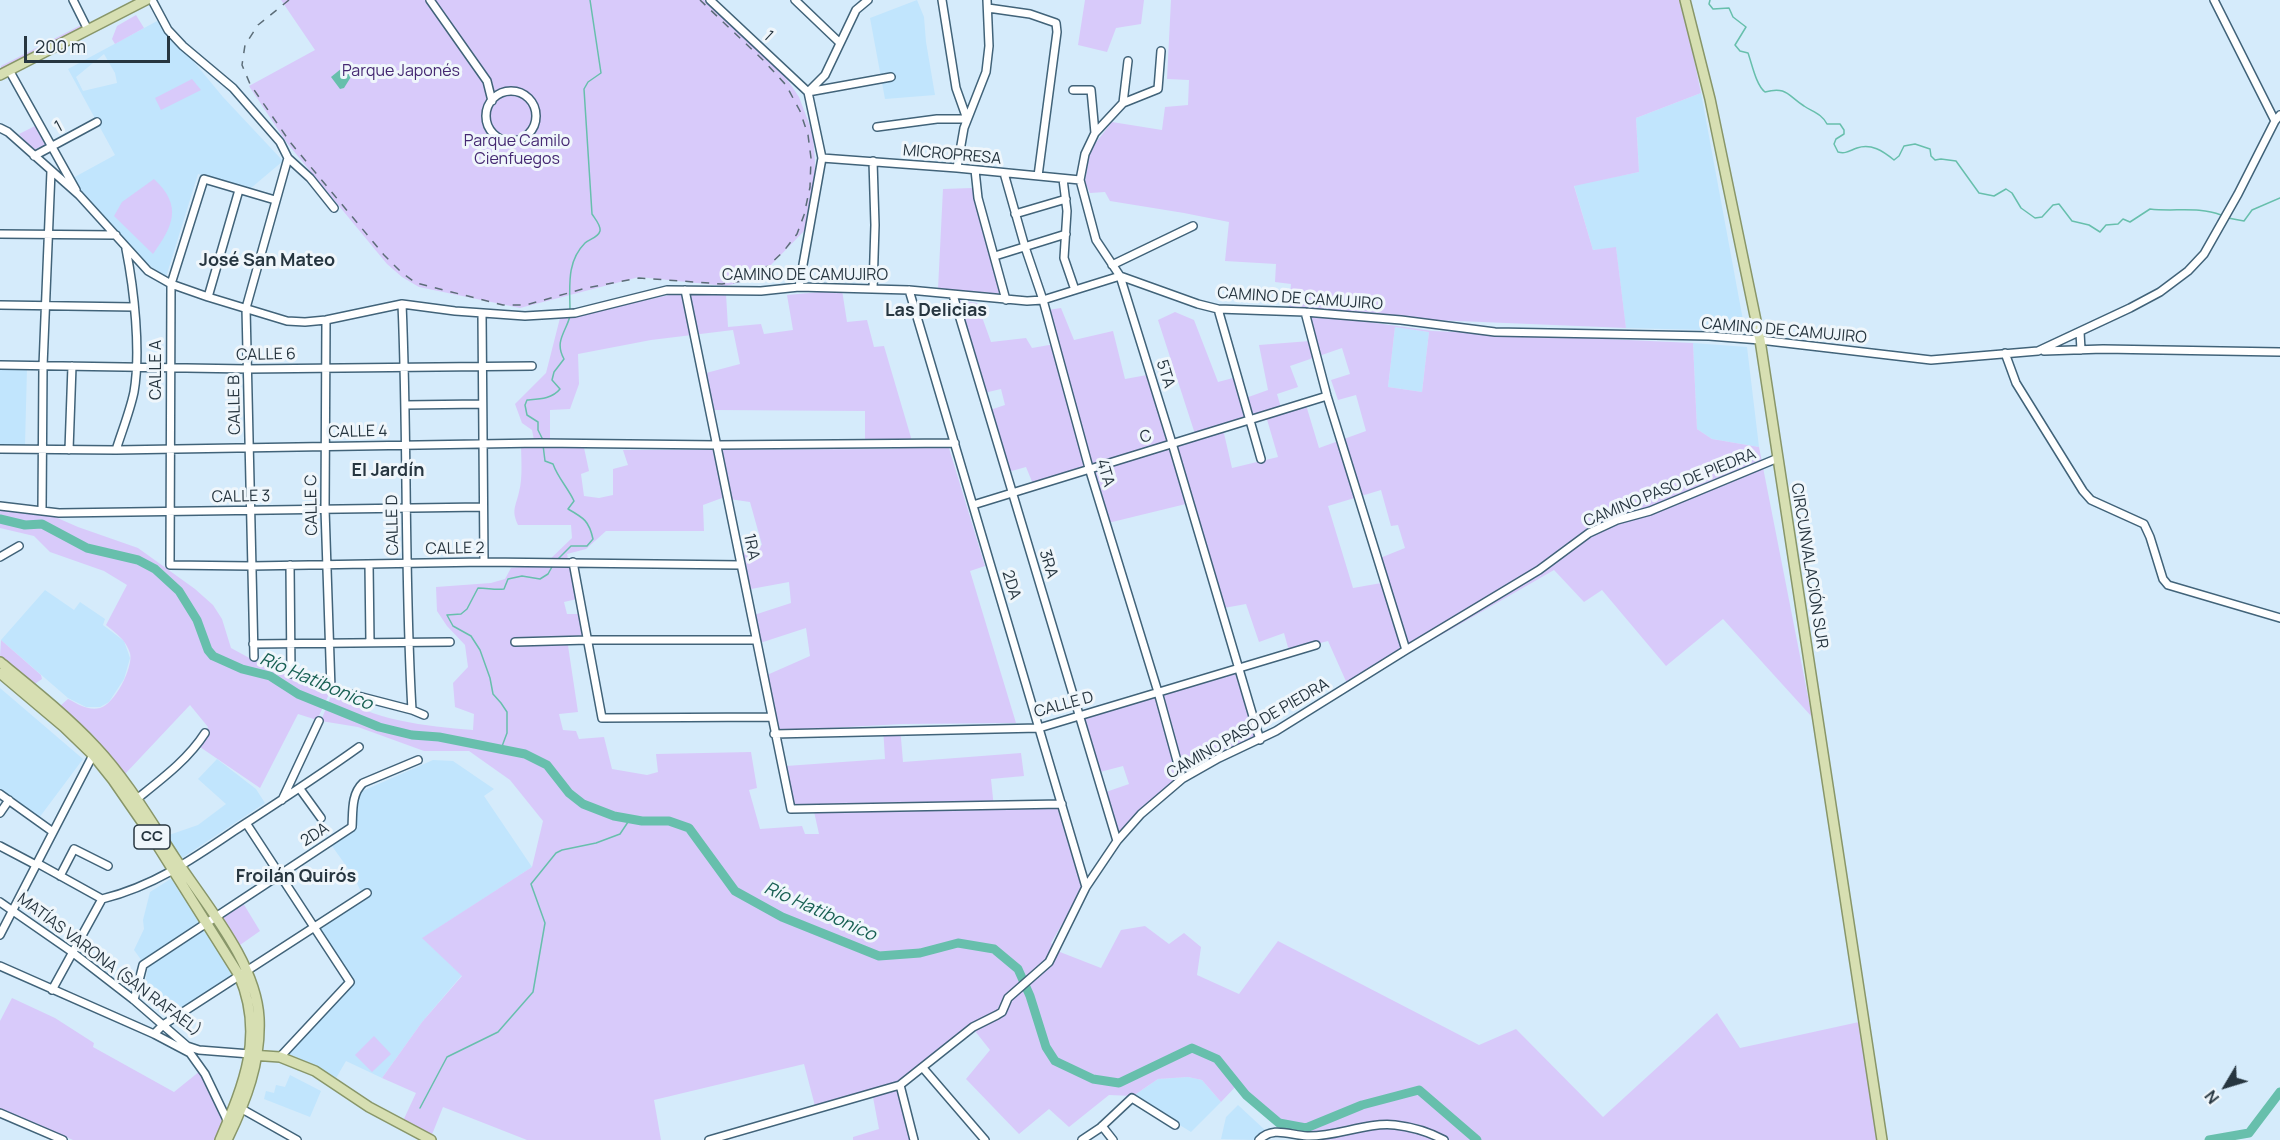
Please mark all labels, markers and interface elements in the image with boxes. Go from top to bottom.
scale bar [27,24,172,62]
street label: 1 [759,27,777,45]
text: 200 m [35,34,86,58]
park label: Parque Japonés [342,62,460,82]
street label: 1 [52,117,66,137]
park label: Parque Camilo Cienfuegos [464,132,570,170]
street label: MICROPRESA [902,141,1002,169]
district label: José San Mateo [199,250,335,272]
street label: CAMINO DE CAMUJIRO [722,266,888,286]
street label: CAMINO DE CAMUJIRO [1217,284,1383,314]
district label: Las Delicias [885,300,987,322]
street label: CAMINO DE CAMUJIRO [1700,314,1868,348]
street label: CALLE A [147,340,167,400]
street label: CALLE 6 [236,345,296,365]
street label: 5TA [1152,358,1178,390]
street label: CALLE B [225,375,245,435]
street label: CALLE 4 [328,422,388,442]
street label: C [1138,426,1154,448]
street label: CAMINO PASO DE PIEDRA [1581,445,1759,531]
street label: 4TA [1092,457,1118,489]
district label: El Jardín [352,460,424,482]
street label: CALLE C [302,474,322,536]
street label: CIRCUNVALACIÓN SUR [1786,482,1832,650]
street label: CALLE 3 [211,487,271,507]
street label: CALLE D [383,495,403,555]
street label: 1RA [739,532,763,562]
street label: CALLE 2 [425,539,485,559]
street label: 3RA [1035,547,1061,581]
street label: 2DA [997,568,1025,602]
water label: Río Hatibonico [257,649,375,715]
street label: CAMINO PASO DE PIEDRA [1164,675,1332,783]
street label: CALLE D [1032,688,1096,722]
street label: 2DA [297,819,333,851]
road number: CC [134,825,170,849]
district label: Froilán Quirós [236,866,356,888]
water label: Río Hatibonico [761,878,879,946]
street label: MATÍAS VARONA (SAN RAFAEL) [13,889,205,1041]
north arrow [2196,1056,2256,1116]
text: N [2200,1086,2224,1108]

